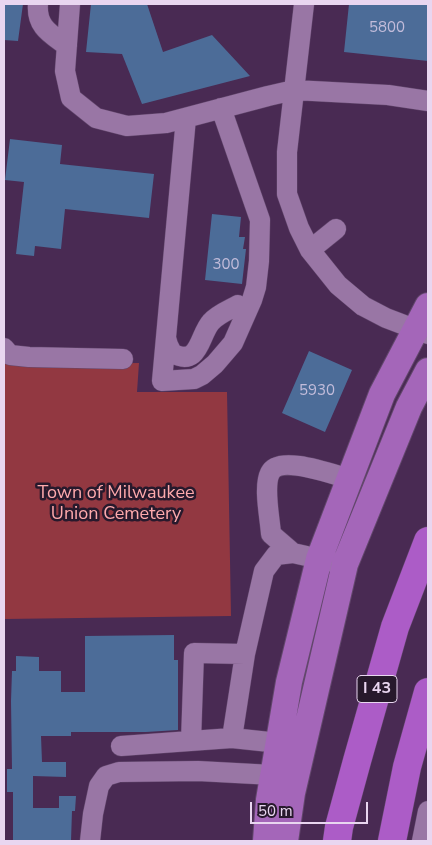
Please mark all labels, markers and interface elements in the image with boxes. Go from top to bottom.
house number: 5800 [369,19,405,37]
house number: 300 [213,256,239,274]
house number: 5930 [299,382,335,400]
park label: Town of Milwaukee Union Cemetery [37,483,195,526]
road number: I 43 [357,676,397,702]
scale bar [252,792,370,824]
text: 50 m [258,801,293,821]

